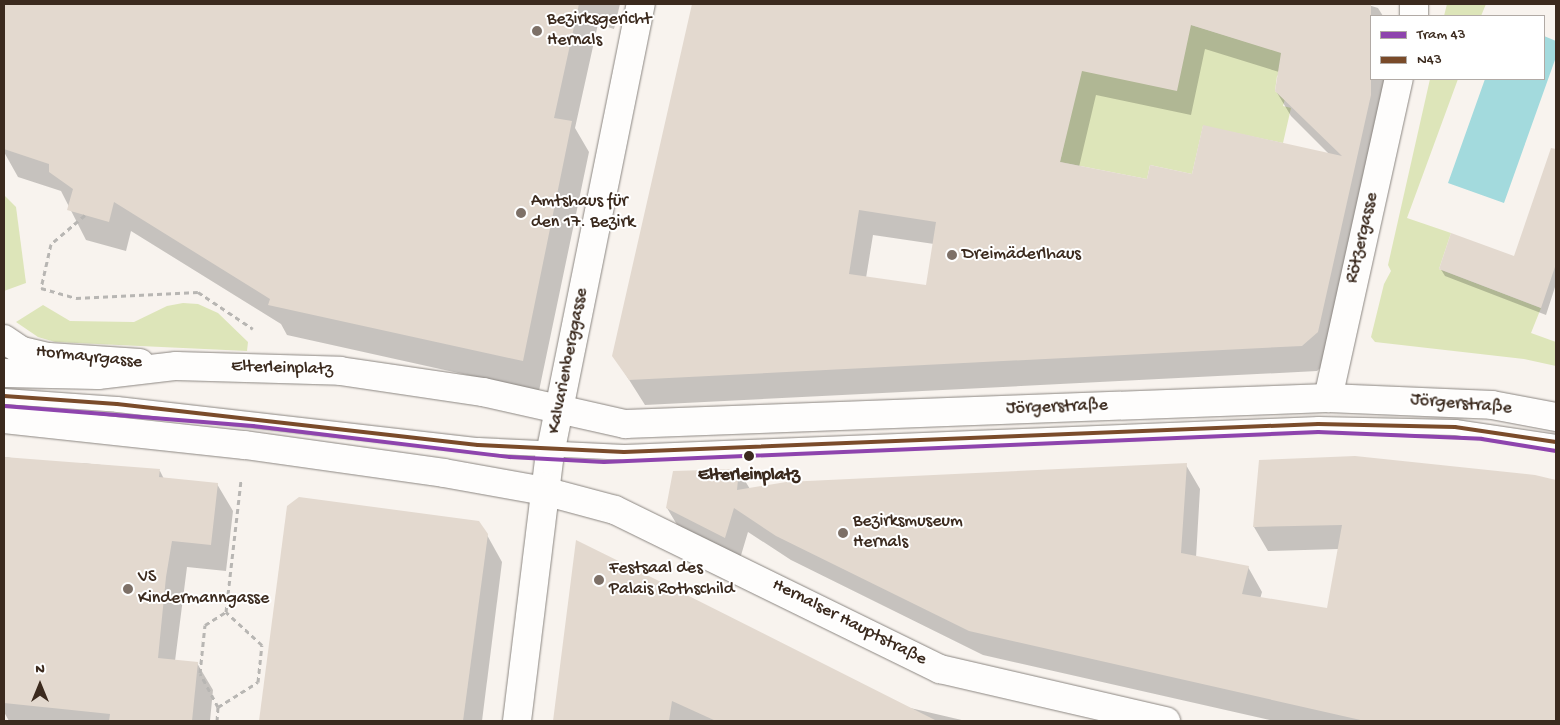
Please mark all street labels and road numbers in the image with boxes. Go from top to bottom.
street label: Rötzergasse [1342,191,1384,285]
street label: Kalvarienberggasse [544,286,594,436]
street label: Hormayrgasse [35,342,143,374]
street label: Elterleinplatz [231,356,333,382]
street label: Jörgerstraße [1409,390,1513,420]
street label: Jörgerstraße [1006,395,1108,421]
street label: Hernalser Hauptstraße [768,575,930,671]

